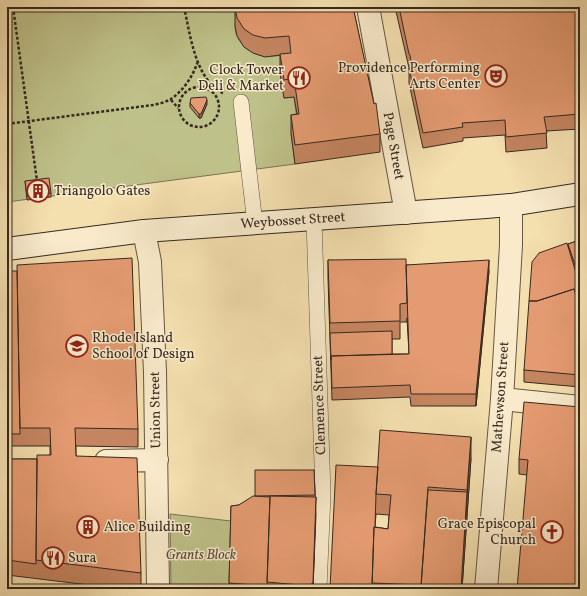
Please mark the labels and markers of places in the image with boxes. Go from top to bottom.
place label: Providence Performing Arts Center [338,59,480,94]
place label: Clock Tower Deli & Market [198,61,284,96]
theatre icon: Providence Performing Arts Center [483,63,509,89]
restaurant icon: Clock Tower Deli & Market [286,65,312,91]
building icon: Triangolo Gates [25,178,51,204]
place label: Triangolo Gates [54,182,150,201]
place label: Rhode Island School of Design [92,329,195,364]
school or university icon: Rhode Island School of Design [64,333,90,359]
building icon: Alice Building [75,514,101,540]
place label: Grace Episcopal Church [438,515,536,550]
place label: Alice Building [104,518,191,537]
church icon: Grace Episcopal Church [539,519,565,545]
restaurant icon: Sura [40,545,66,571]
place label: Sura [68,549,96,568]

